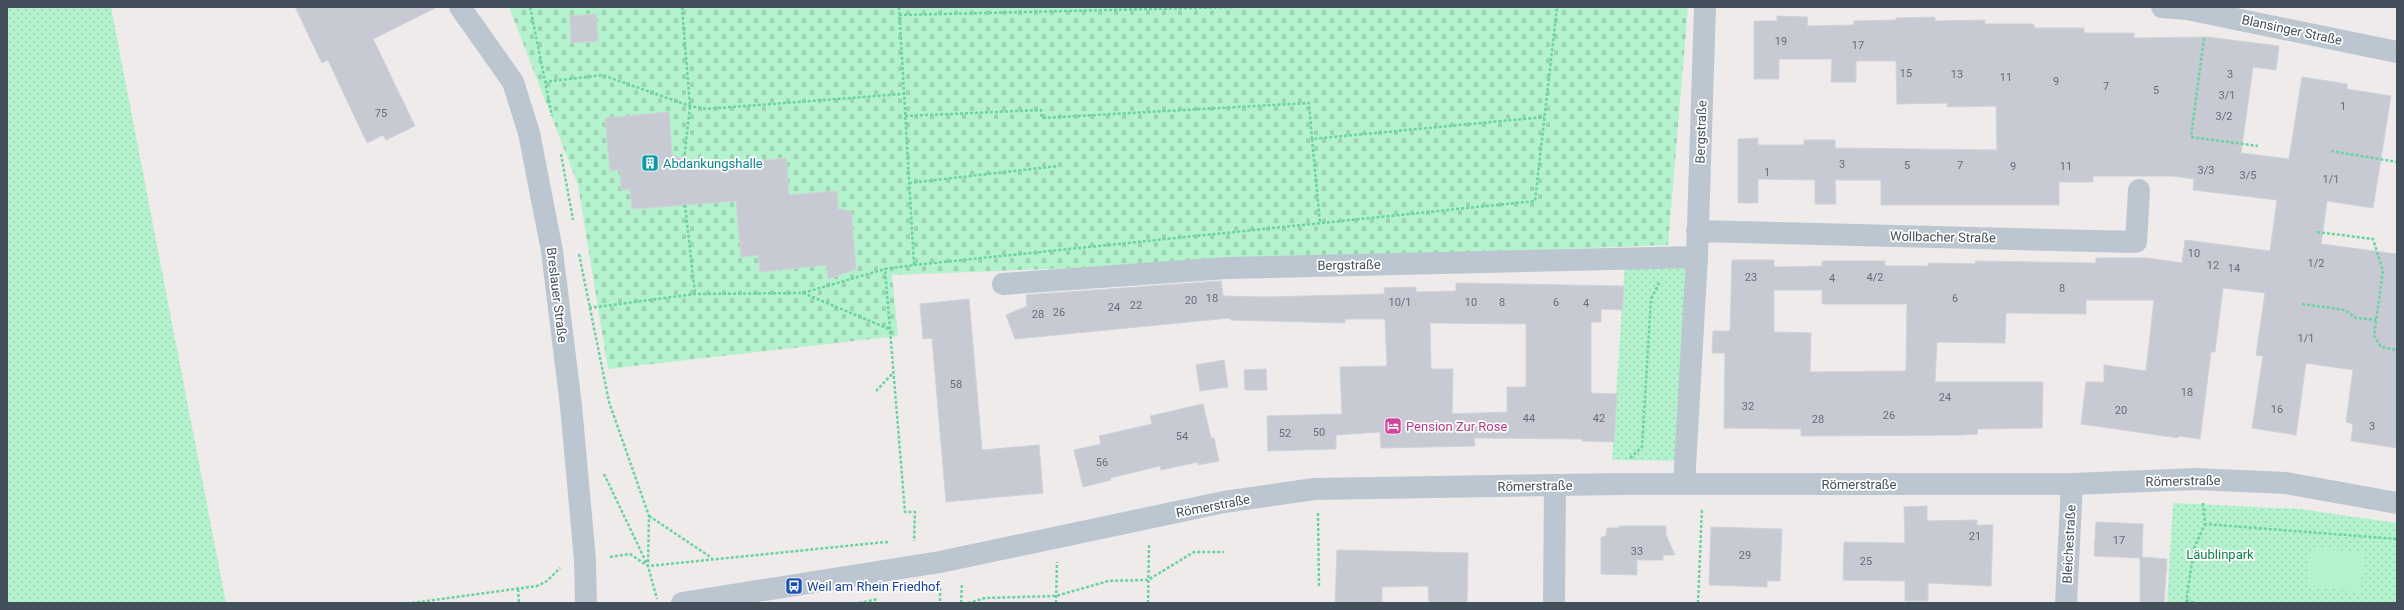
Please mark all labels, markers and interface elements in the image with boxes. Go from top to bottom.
street label: Blansinger Straße [2240,12,2344,48]
house number: 19 [1775,35,1787,48]
house number: 17 [1852,39,1864,52]
house number: 15 [1900,67,1912,80]
house number: 13 [1951,68,1963,81]
house number: 3 [2227,68,2233,81]
house number: 11 [2000,71,2012,84]
house number: 9 [2053,75,2059,88]
house number: 7 [2103,80,2109,93]
house number: 5 [2153,84,2159,97]
house number: 3/1 [2219,89,2235,102]
street label: Bergstraße [1692,100,1710,164]
house number: 1 [2340,100,2346,113]
house number: 75 [375,107,387,120]
house number: 3/2 [2216,110,2232,123]
building icon: Abdankungshalle [640,153,660,173]
place label: Abdankungshalle [663,156,763,171]
house number: 3 [1839,158,1845,171]
house number: 5 [1904,159,1910,172]
house number: 7 [1957,159,1963,172]
house number: 9 [2010,160,2016,173]
house number: 11 [2060,160,2072,173]
house number: 3/3 [2198,164,2214,177]
house number: 1 [1764,166,1770,179]
house number: 3/5 [2240,169,2256,182]
house number: 1/1 [2323,173,2339,186]
street label: Wollbacher Straße [1890,229,1996,245]
street label: Breslauer Straße [544,247,570,344]
house number: 10 [2188,247,2200,260]
street label: Bergstraße [1317,257,1381,273]
house number: 1/2 [2308,257,2324,270]
house number: 12 [2207,259,2219,272]
house number: 14 [2228,262,2240,275]
house number: 23 [1745,271,1757,284]
house number: 4/2 [1867,271,1883,284]
house number: 4 [1829,272,1835,285]
house number: 8 [2059,282,2065,295]
house number: 18 [1206,292,1218,305]
house number: 6 [1952,292,1958,305]
house number: 20 [1185,294,1197,307]
house number: 10/1 [1388,296,1412,309]
house number: 10 [1465,296,1477,309]
house number: 8 [1499,296,1505,309]
house number: 6 [1553,296,1559,309]
house number: 4 [1583,297,1589,310]
house number: 22 [1130,299,1142,312]
house number: 24 [1108,301,1120,314]
house number: 26 [1053,306,1065,319]
house number: 28 [1032,308,1044,321]
house number: 1/1 [2298,332,2314,345]
house number: 58 [950,378,962,391]
house number: 18 [2181,386,2193,399]
house number: 24 [1939,391,1951,404]
house number: 32 [1742,400,1754,413]
house number: 16 [2271,403,2283,416]
house number: 20 [2115,404,2127,417]
house number: 26 [1883,409,1895,422]
house number: 44 [1523,412,1535,425]
house number: 42 [1593,412,1605,425]
house number: 28 [1812,413,1824,426]
hotel icon: Pension Zur Rose [1383,416,1403,436]
place label: Pension Zur Rose [1406,419,1507,434]
house number: 3 [2369,420,2375,433]
house number: 50 [1313,426,1325,439]
house number: 52 [1279,427,1291,440]
house number: 54 [1176,430,1188,443]
house number: 56 [1096,456,1108,469]
street label: Römerstraße [2145,473,2221,489]
street label: Römerstraße [1822,477,1897,492]
street label: Römerstraße [1497,478,1573,494]
street label: Römerstraße [1175,491,1251,521]
street label: Bleichestraße [2059,504,2079,584]
house number: 21 [1969,530,1981,543]
house number: 17 [2113,534,2125,547]
house number: 33 [1631,545,1643,558]
park label: Läublinpark [2186,547,2254,562]
house number: 29 [1739,549,1751,562]
house number: 25 [1860,555,1872,568]
bus stop icon: Weil am Rhein Friedhof [784,576,804,596]
place label: Weil am Rhein Friedhof [807,579,940,594]

